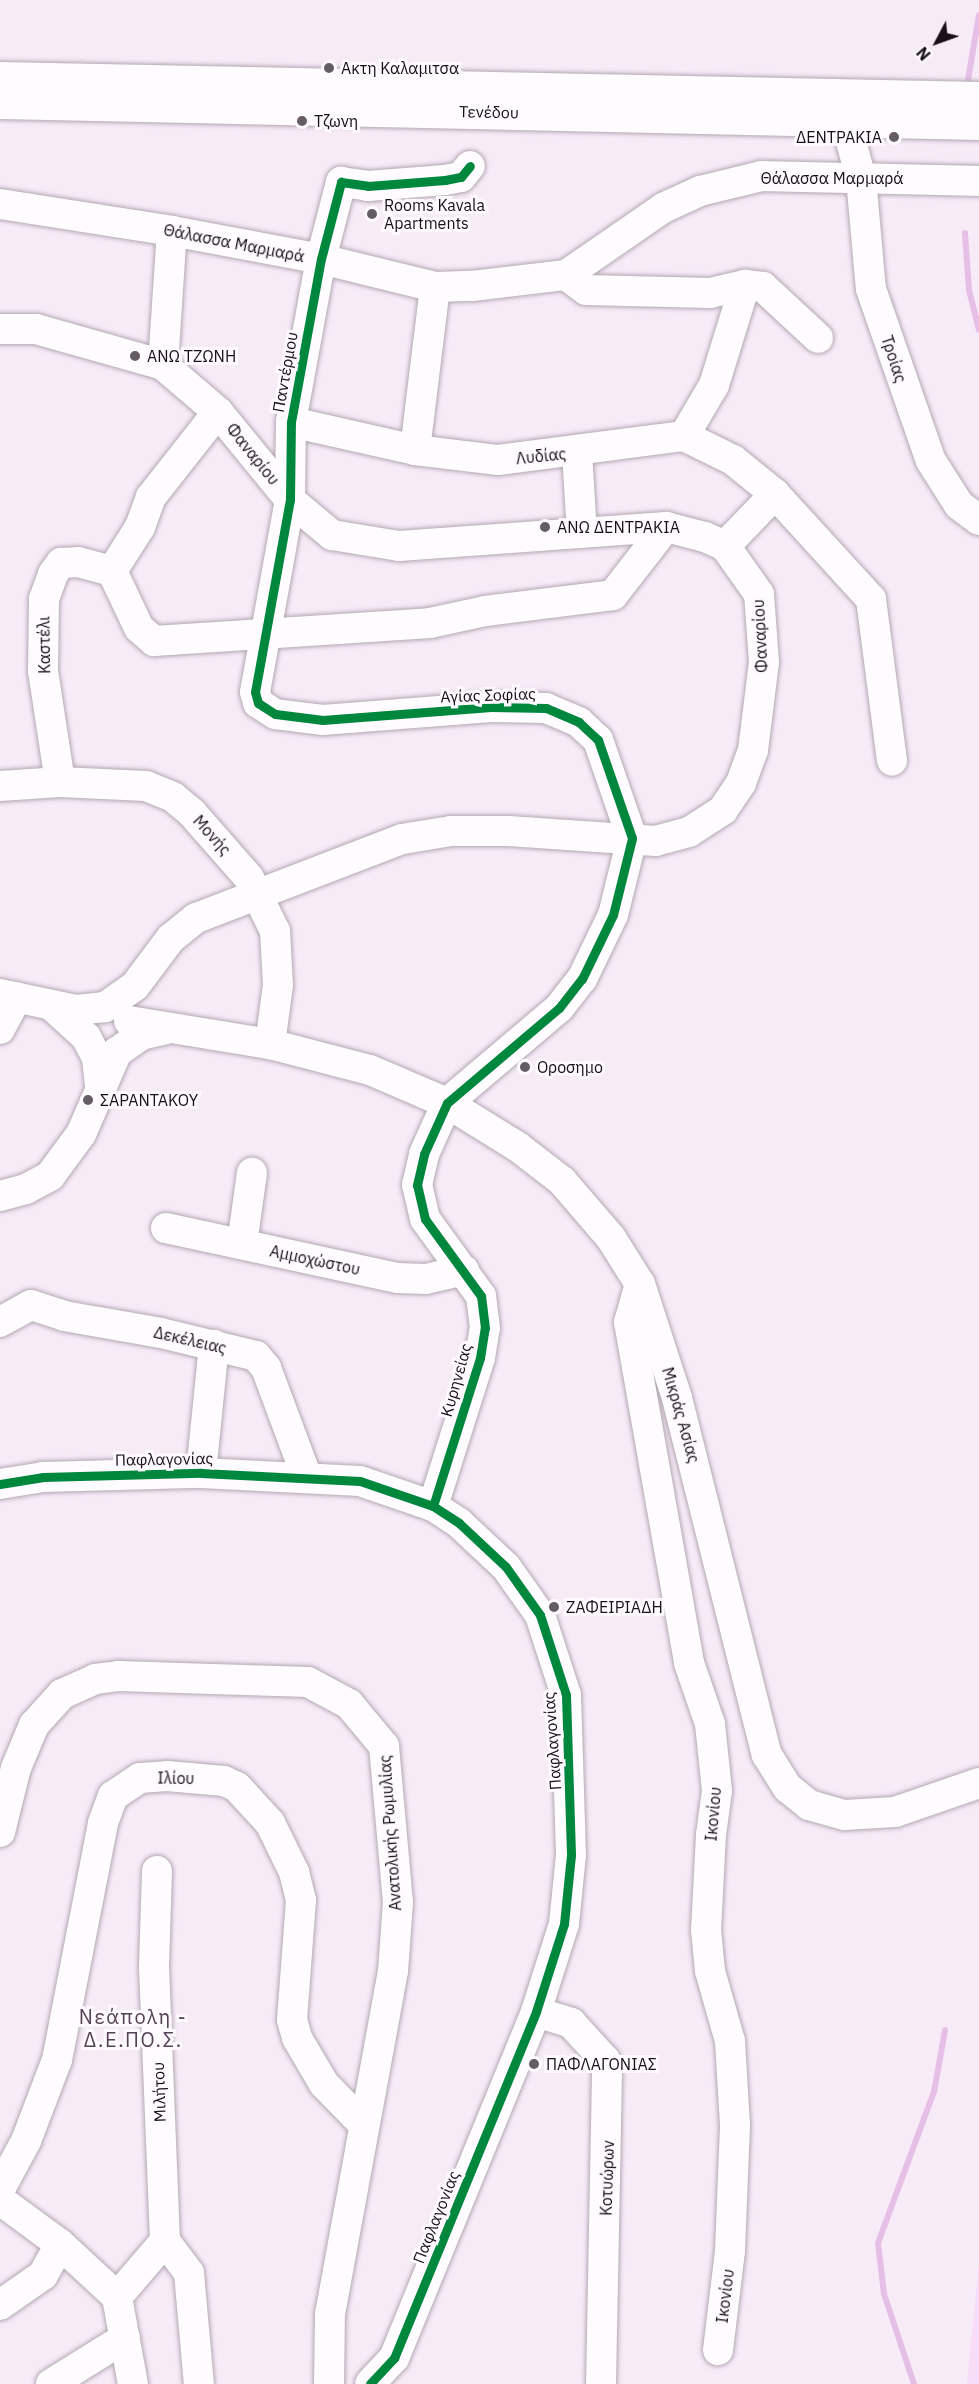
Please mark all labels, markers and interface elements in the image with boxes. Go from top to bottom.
north arrow [907,12,967,72]
text: N [912,43,935,65]
place label: Ακτη Καλαμιτσα [341,58,459,78]
marker: Ακτη Καλαμιτσα [322,61,336,75]
street label: Τενέδου [459,102,519,122]
place label: Τζωνη [314,111,358,131]
marker: Τζωνη [295,114,309,128]
place label: ΔΕΝΤΡΑΚΙΑ [796,127,882,147]
marker: ΔΕΝΤΡΑΚΙΑ [887,130,901,144]
street label: Θάλασσα Μαρμαρά [760,168,904,188]
place label: Rooms Kavala Apartments [384,195,485,233]
marker: Rooms Kavala Apartments [365,207,379,221]
street label: Θάλασσα Μαρμαρά [162,220,306,266]
street label: Παντέρμου [268,330,302,414]
street label: Τροίας [877,333,911,385]
place label: ΑΝΩ ΤΖΩΝΗ [147,346,236,366]
marker: ΑΝΩ ΤΖΩΝΗ [128,349,142,363]
street label: Φαναρίου [222,419,284,489]
street label: Λυδίας [515,444,567,468]
place label: ΑΝΩ ΔΕΝΤΡΑΚΙΑ [557,517,680,537]
marker: ΑΝΩ ΔΕΝΤΡΑΚΙΑ [538,520,552,534]
street label: Φαναρίου [748,599,772,673]
street label: Καστέλι [34,616,54,674]
street label: Αγίας Σοφίας [440,684,536,706]
street label: Μονής [189,811,235,859]
place label: Οροσημο [537,1057,603,1077]
marker: Οροσημο [518,1060,532,1074]
place label: ΣΑΡΑΝΤΑΚΟΥ [100,1090,198,1110]
marker: ΣΑΡΑΝΤΑΚΟΥ [81,1093,95,1107]
street label: Αμμοχώστου [268,1241,362,1279]
street label: Δεκέλειας [152,1322,228,1358]
street label: Κυρηνείας [436,1341,476,1419]
street label: Μικράς Ασίας [658,1365,704,1465]
street label: Παφλαγονίας [115,1449,213,1469]
place label: ΖΑΦΕΙΡΙΑΔΗ [566,1597,663,1617]
marker: ΖΑΦΕΙΡΙΑΔΗ [547,1600,561,1614]
street label: Παφλαγονίας [539,1691,565,1791]
street label: Ανατολικής Ρωμυλίας [375,1754,405,1912]
street label: Ιλίου [157,1768,195,1788]
street label: Ικονίου [701,1786,725,1842]
district label: Νεάπολη - Δ.Ε.ΠΟ.Σ. [79,2005,187,2052]
place label: ΠΑΦΛΑΓΟΝΙΑΣ [546,2054,657,2074]
marker: ΠΑΦΛΑΓΟΝΙΑΣ [527,2057,541,2071]
street label: Μιλήτου [148,2062,170,2122]
street label: Κοτυώρων [596,2140,618,2216]
street label: Παφλαγονίας [409,2168,463,2266]
street label: Ικονίου [712,2268,738,2324]

